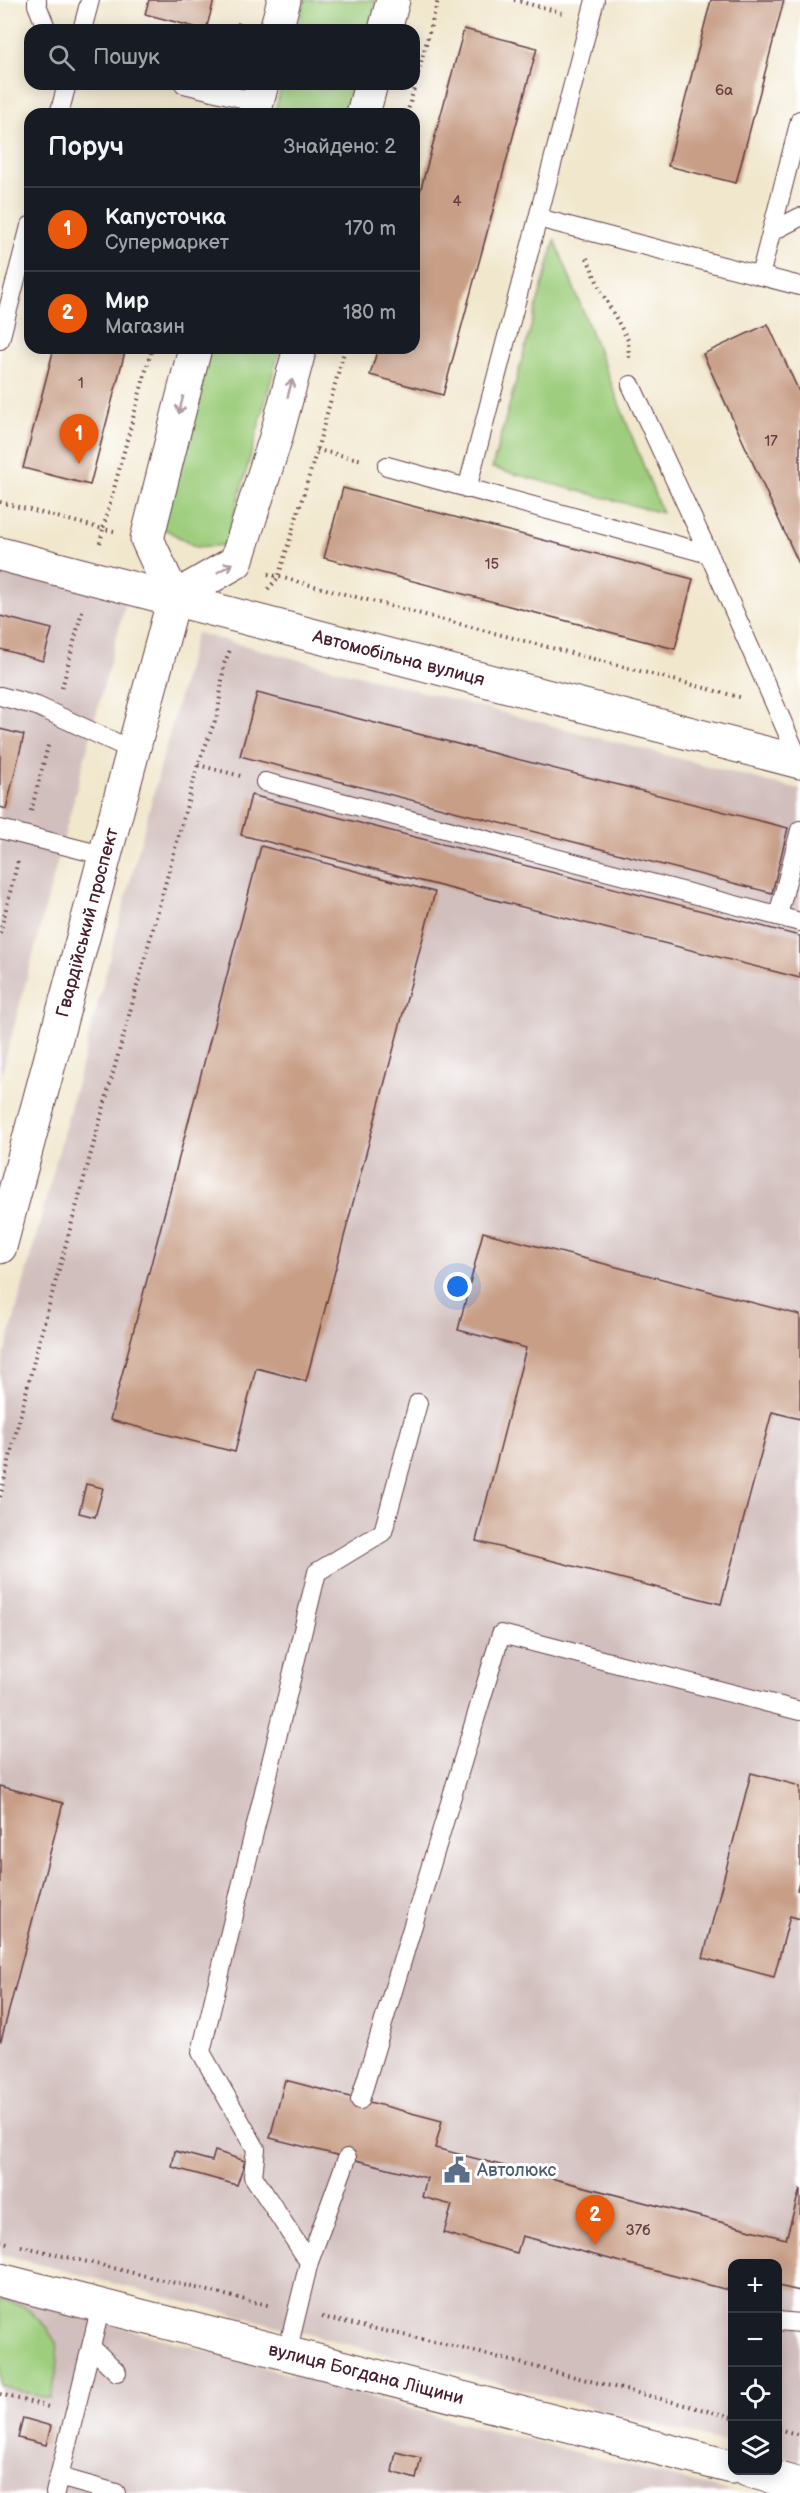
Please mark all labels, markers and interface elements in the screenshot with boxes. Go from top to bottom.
search box [24,24,420,90]
icon: search [45,41,78,74]
text: Пошук [93,44,160,71]
house number: 6а [715,81,733,100]
text: Поруч [48,132,124,163]
text: Знайдено: 2 [283,135,396,159]
house number: 4 [452,192,462,211]
text: Капусточка [105,204,226,231]
text: 1 [63,217,72,241]
text: 170 m [345,217,396,241]
text: Супермаркет [105,231,229,255]
text: Мир [105,288,149,315]
text: 2 [62,301,73,325]
text: 180 m [343,301,396,325]
text: Магазин [105,315,185,339]
house number: 1 [78,374,84,393]
one-way arrow [284,379,296,398]
one-way arrow [174,395,186,414]
pin: 1 [60,414,98,464]
house number: 17 [764,432,778,451]
house number: 15 [485,555,499,574]
one-way arrow [216,562,233,574]
street label: Автомобільна вулиця [310,625,487,690]
street label: Гвардійський проспект [52,825,123,1019]
your location [443,1272,472,1301]
public building icon: Автолюкс [442,2155,472,2185]
place label: Автолюкс [476,2160,556,2181]
pin: 2 [576,2196,614,2245]
house number: 37б [626,2221,650,2240]
map controls [728,2259,782,2475]
button: + [728,2259,782,2313]
button: − [728,2313,782,2367]
street label: вулиця Богдана Ліщини [266,2339,466,2409]
button: locate [728,2367,782,2421]
button: layers [728,2421,782,2475]

